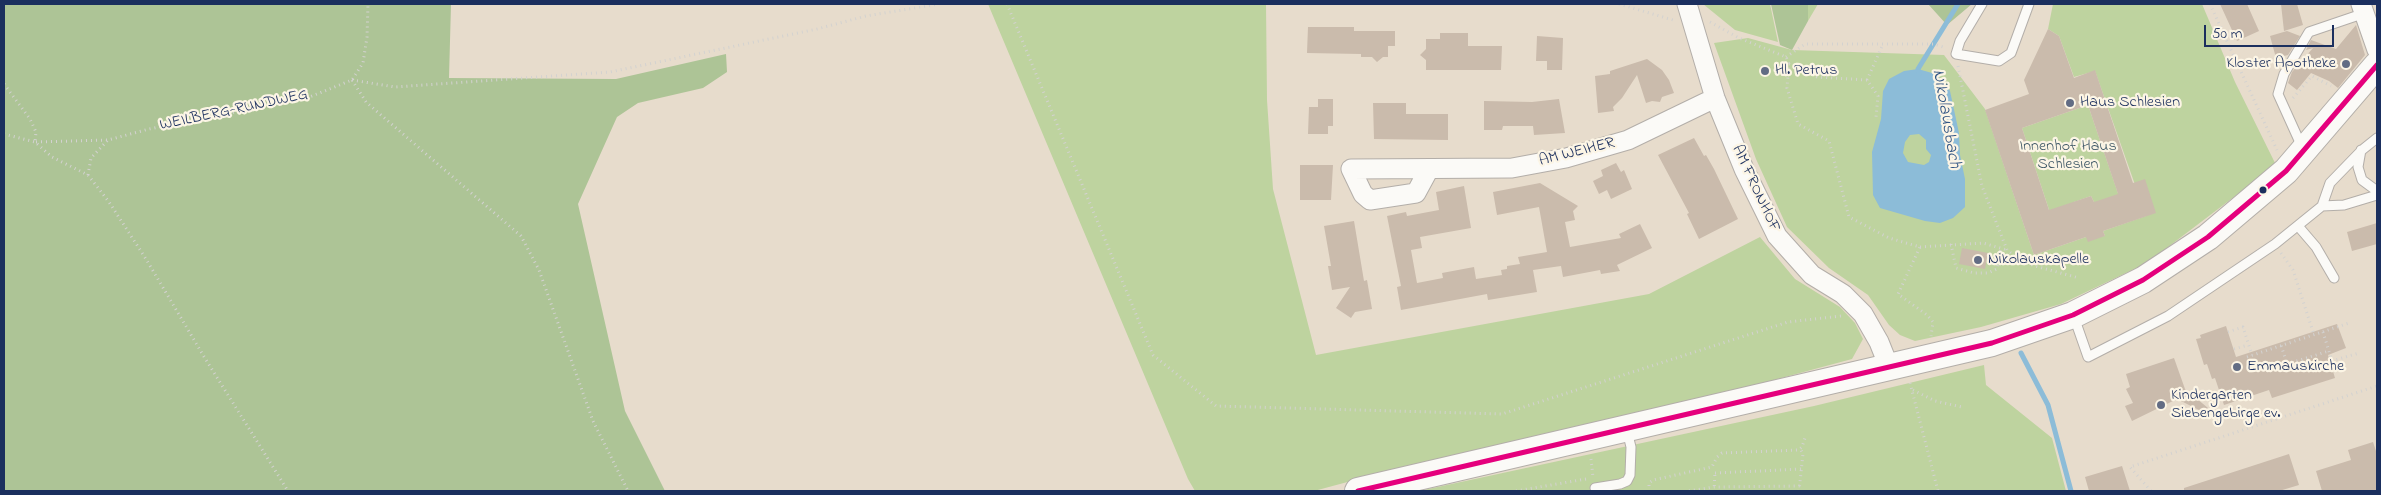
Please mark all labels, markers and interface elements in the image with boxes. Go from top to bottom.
scale bar [2206,15,2336,47]
text: 50 m [2212,23,2242,45]
place label: Kloster Apotheke [2226,54,2336,74]
marker: Kloster Apotheke [2340,58,2352,70]
place label: Hl. Petrus [1775,61,1837,81]
marker: Hl. Petrus [1759,65,1771,77]
water label: Nikolausbach [1926,68,1964,170]
street label: WEILBERG-RUNDWEG [158,86,310,136]
place label: Haus Schlesien [2080,93,2180,113]
marker: Haus Schlesien [2064,97,2076,109]
street label: AM WEIHER [1537,134,1617,172]
park label: Innenhof Haus Schlesien [2019,137,2117,175]
street label: AM FRONHOF [1726,142,1784,236]
unlabelled marker [2258,185,2268,195]
place label: Nikolauskapelle [1988,250,2089,270]
marker: Nikolauskapelle [1972,254,1984,266]
place label: Emmauskirche [2247,357,2344,377]
marker: Emmauskirche [2231,361,2243,373]
place label: Kindergarten Siebengebirge ev. [2171,386,2280,424]
marker: Kindergarten Siebengebirge ev. [2155,399,2167,411]

